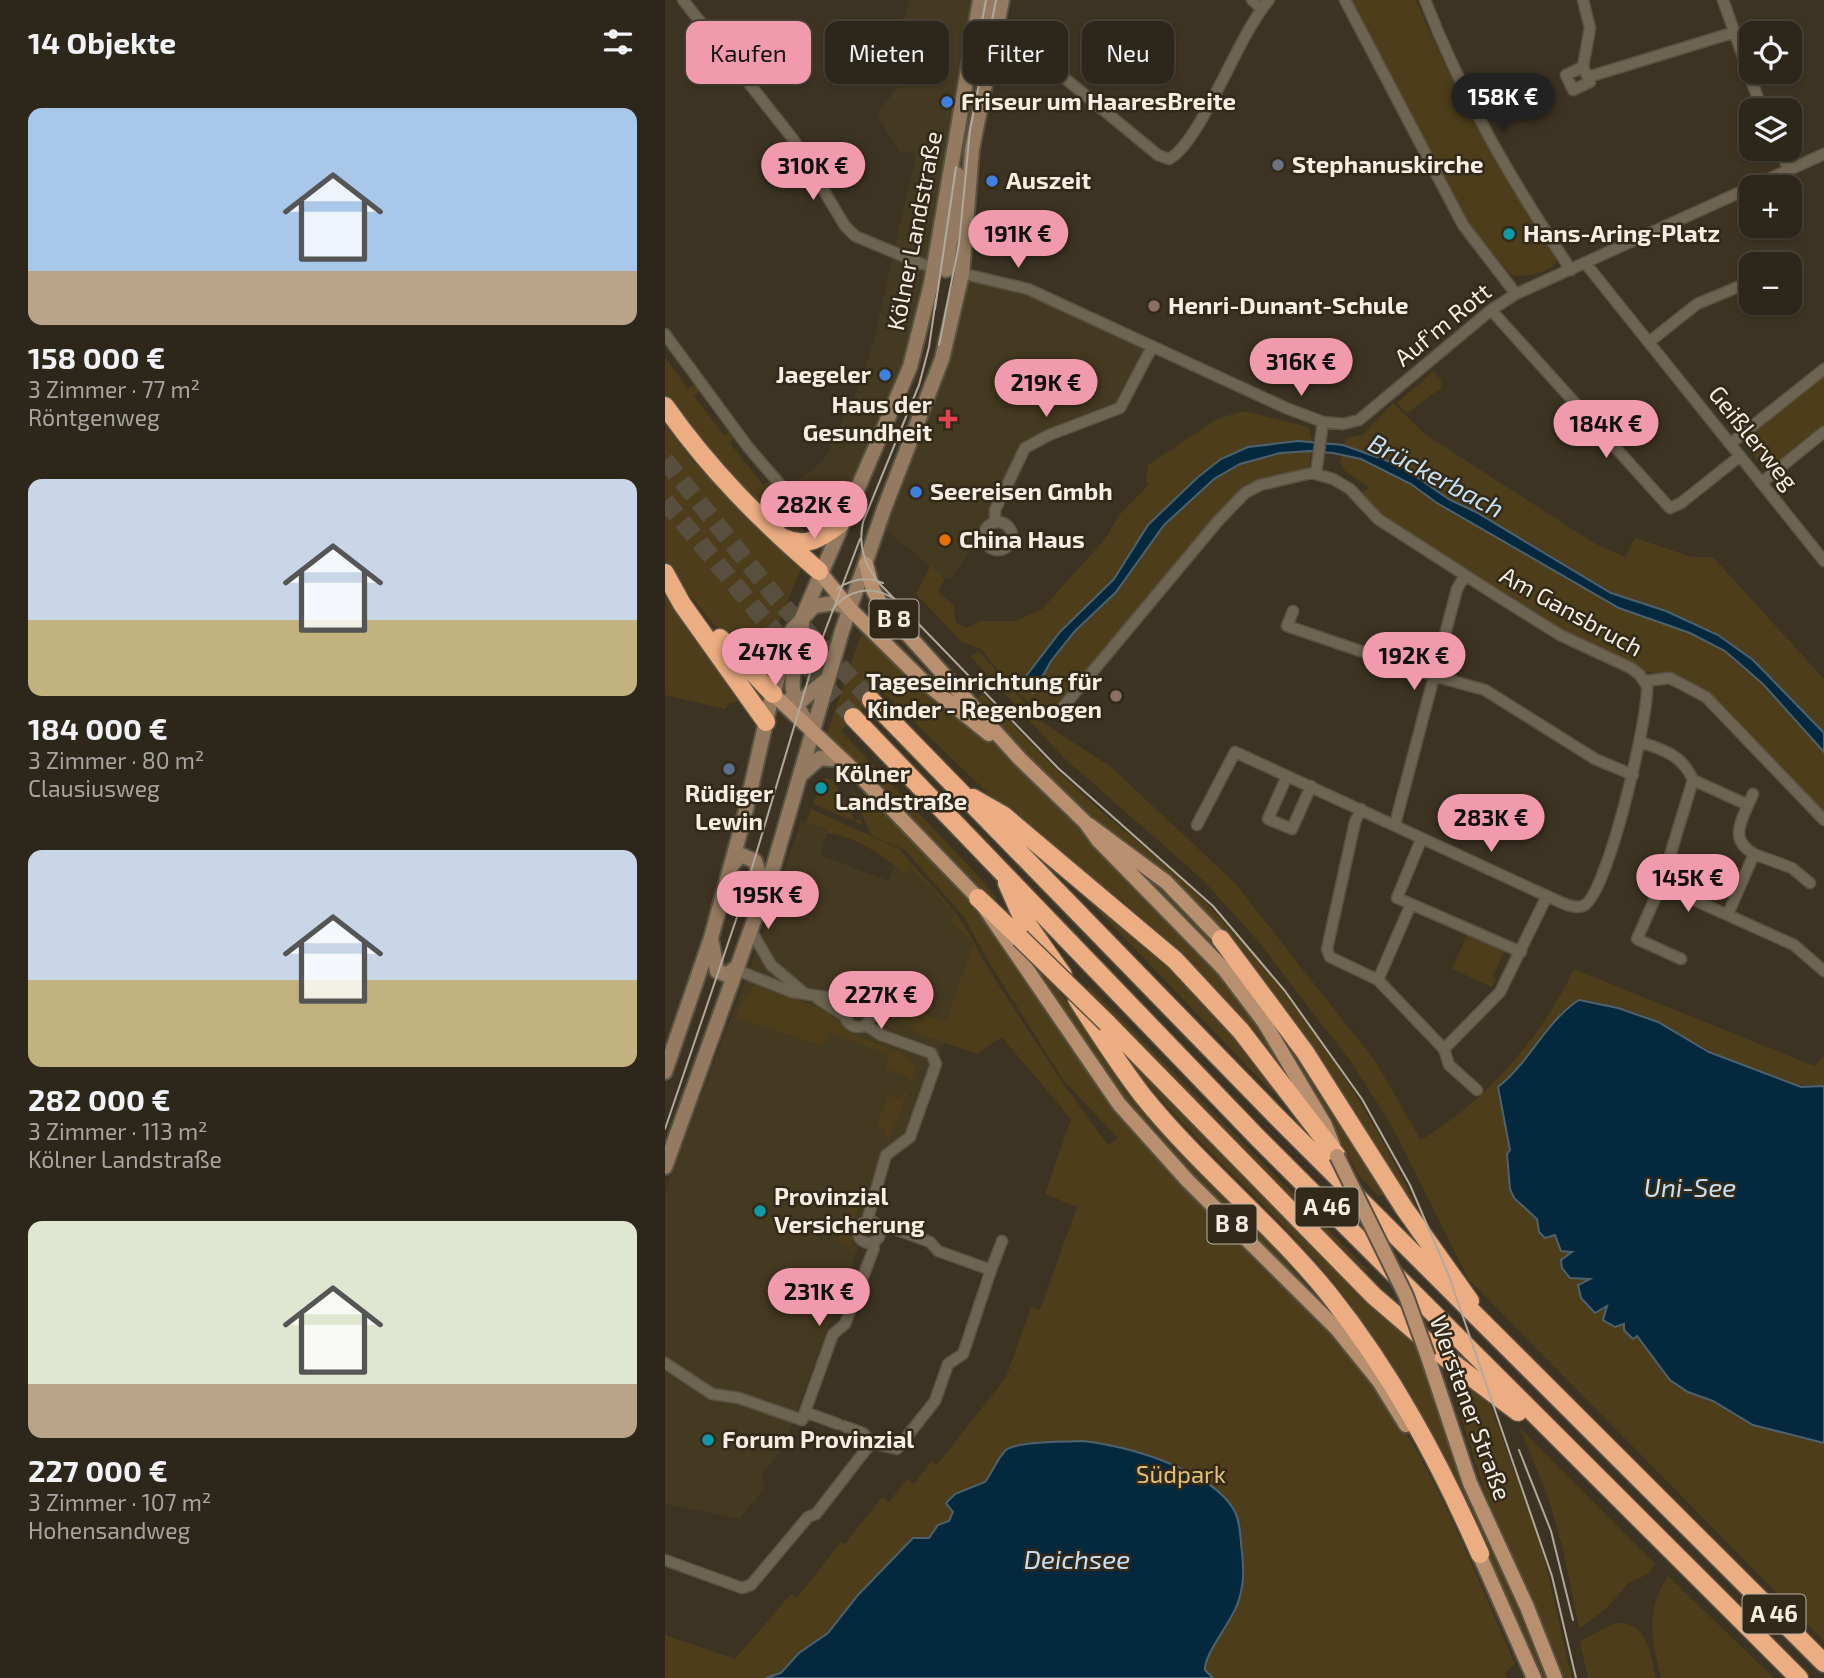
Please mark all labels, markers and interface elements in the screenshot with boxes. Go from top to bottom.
chip: Kaufen [686,21,811,84]
chip: Mieten [825,21,949,84]
chip: Filter [963,21,1068,84]
chip: Neu [1082,21,1174,84]
map controls [1739,21,1802,315]
button: locate [1739,21,1802,84]
icon: filters [599,23,637,61]
text: 14 Objekte [28,24,176,60]
pin: 158K € [1446,74,1560,133]
text: 158K € [1467,82,1539,110]
place label: Friseur um HaaresBreite [961,86,1236,115]
marker: Friseur um HaaresBreite [939,94,955,110]
button: layers [1739,98,1802,161]
street label: Kölner Landstraße [880,129,947,333]
pin: 310K € [756,142,870,202]
place label: Stephanuskirche [1292,149,1484,178]
text: 310K € [777,151,849,179]
icon: home [270,154,396,280]
marker: Stephanuskirche [1270,157,1286,173]
place label: Auszeit [1006,165,1091,194]
marker: Auszeit [984,173,1000,189]
button: + [1739,175,1802,238]
pin: 191K € [961,210,1075,270]
place label: Hans-Aring-Platz [1523,218,1720,247]
text: 191K € [984,219,1052,247]
marker: Hans-Aring-Platz [1501,226,1517,242]
button: − [1739,252,1802,315]
street label: Auf'm Rott [1388,276,1496,372]
place label: Henri-Dunant-Schule [1168,290,1408,319]
marker: Henri-Dunant-Schule [1146,298,1162,314]
pin: 316K € [1244,338,1358,398]
text: 158 000 € [28,339,165,375]
text: 316K € [1266,347,1336,375]
place label: Jaegeler [776,359,872,388]
pin: 219K € [989,360,1103,419]
marker: Jaegeler [877,367,893,383]
text: 219K € [1011,368,1081,396]
text: 3 Zimmer · 77 m² [28,375,200,403]
street label: Geißlerweg [1703,379,1805,495]
place label: Haus der Gesundheit [803,389,933,446]
pin: 184K € [1549,400,1663,460]
text: Röntgenweg [28,403,160,431]
marker: Haus der Gesundheit [938,409,958,429]
text: 184K € [1569,409,1643,437]
water label: Brückerbach [1364,426,1510,523]
place label: Seereisen Gmbh [930,476,1113,505]
pin: 282K € [757,482,871,541]
marker: Seereisen Gmbh [908,484,924,500]
text: 282K € [776,490,852,518]
place label: China Haus [959,524,1085,553]
icon: home [270,525,396,651]
marker: China Haus [937,532,953,548]
street label: Am Gansbruch [1495,560,1648,662]
road number: B 8 [869,600,919,638]
pin: 247K € [718,628,832,688]
pin: 192K € [1357,632,1471,692]
text: 247K € [738,637,812,665]
text: 192K € [1379,641,1449,669]
place label: Tageseinrichtung für Kinder - Regenbogen [866,666,1103,723]
marker: Tageseinrichtung für Kinder - Regenbogen [1108,688,1124,704]
text: 184 000 € [28,710,168,746]
text: 3 Zimmer · 80 m² [28,746,204,774]
place label: Kölner Landstraße [835,758,967,815]
marker: Rüdiger Lewin [721,761,737,777]
text: Clausiusweg [28,774,160,802]
place label: Rüdiger Lewin [685,778,774,835]
marker: Kölner Landstraße [813,780,829,796]
pin: 283K € [1434,794,1548,854]
text: 283K € [1454,803,1528,831]
pin: 145K € [1631,855,1745,914]
text: 145K € [1652,863,1724,891]
pin: 195K € [711,872,825,931]
text: 195K € [733,880,803,908]
icon: home [270,896,396,1022]
pin: 227K € [824,972,938,1031]
text: 227K € [845,980,917,1008]
text: 282 000 € [28,1081,171,1117]
text: 3 Zimmer · 113 m² [28,1117,208,1145]
text: Kölner Landstraße [28,1145,222,1173]
water label: Uni-See [1644,1171,1736,1202]
place label: Provinzial Versicherung [774,1181,925,1238]
road number: A 46 [1295,1188,1359,1226]
marker: Provinzial Versicherung [752,1203,768,1219]
road number: B 8 [1207,1204,1257,1244]
icon: home [270,1267,396,1393]
pin: 231K € [762,1268,876,1328]
text: 231K € [784,1277,854,1305]
street label: Werstener Straße [1424,1311,1518,1504]
place label: Forum Provinzial [722,1424,914,1453]
marker: Forum Provinzial [700,1432,716,1448]
text: 227 000 € [28,1452,168,1488]
park label: Südpark [1136,1459,1226,1488]
text: 3 Zimmer · 107 m² [28,1488,211,1516]
text: Hohensandweg [28,1516,190,1544]
water label: Deichsee [1024,1543,1130,1574]
road number: A 46 [1743,1595,1805,1634]

